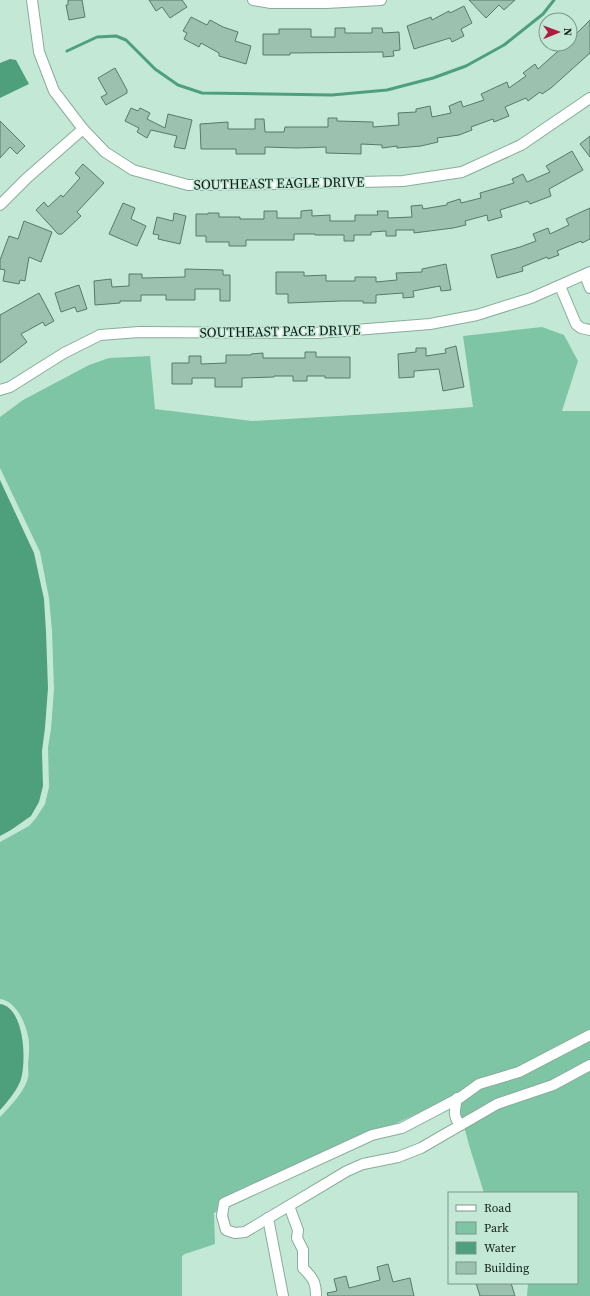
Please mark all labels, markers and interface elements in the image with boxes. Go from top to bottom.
north arrow [538,12,578,52]
text: N [560,28,575,36]
street label: SOUTHEAST EAGLE DRIVE [194,172,364,194]
street label: SOUTHEAST PACE DRIVE [199,320,361,342]
legend [448,1192,578,1284]
text: Road [484,1200,511,1216]
text: Park [484,1220,509,1236]
text: Water [484,1240,516,1256]
text: Building [484,1260,529,1276]

